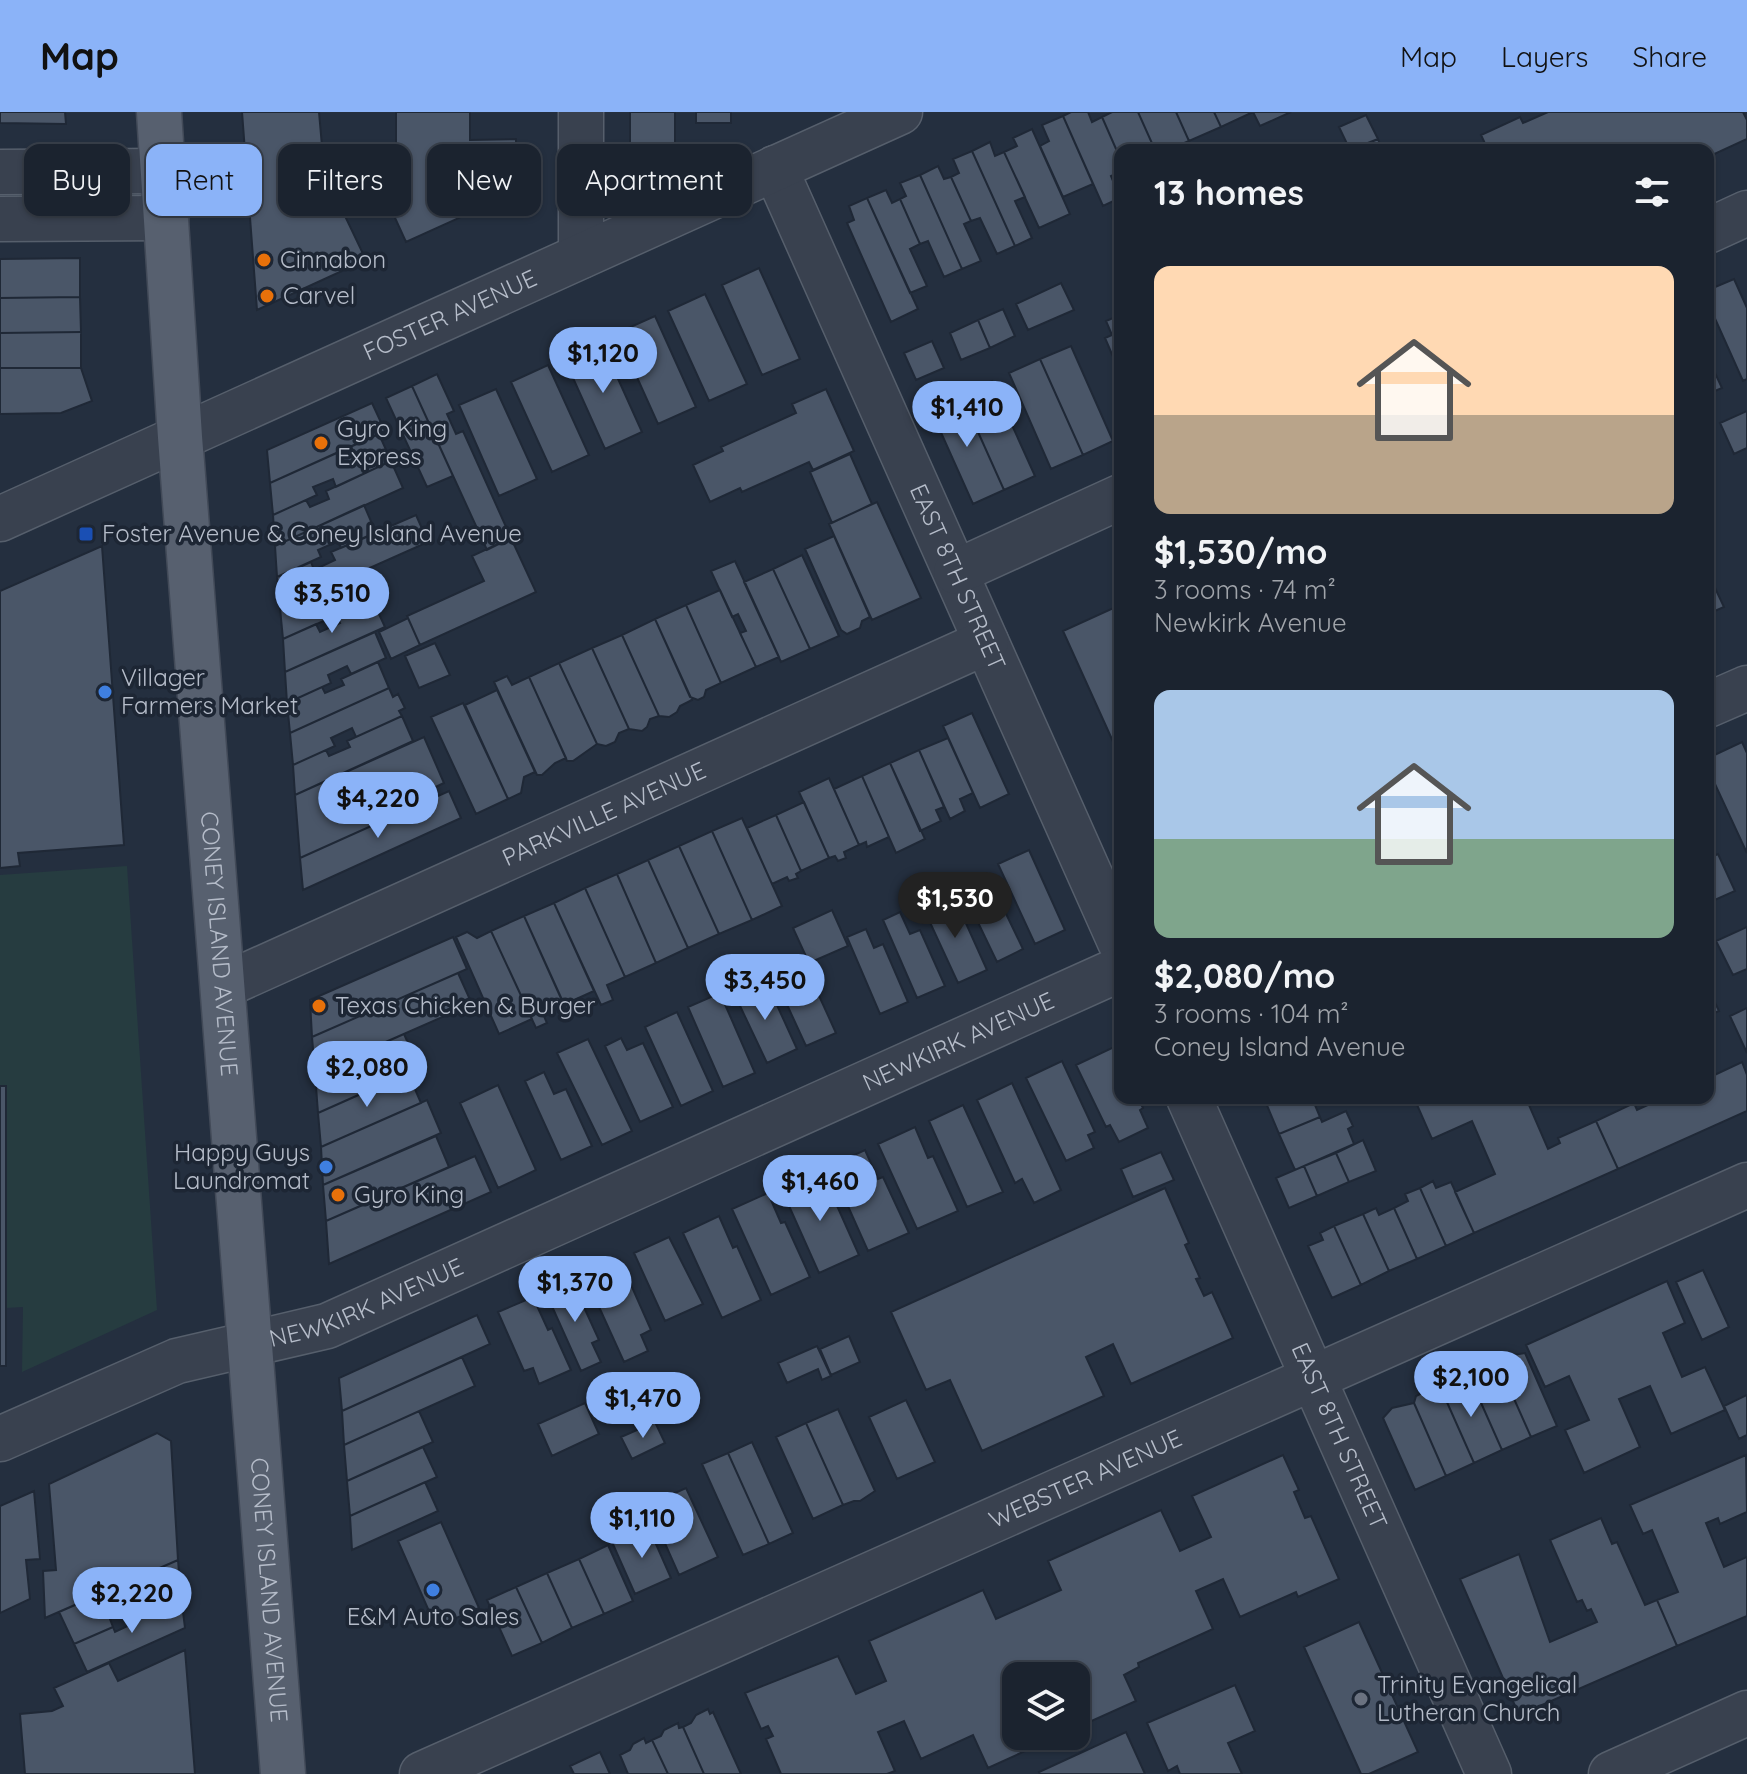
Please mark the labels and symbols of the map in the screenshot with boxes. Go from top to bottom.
place label: Cinnabon [280,244,386,274]
marker: Cinnabon [255,251,273,269]
street label: FOSTER AVENUE [358,262,541,367]
place label: Carvel [283,280,355,310]
marker: Carvel [258,287,276,305]
pin: $1,120 [538,327,668,395]
pin: $1,410 [902,381,1032,449]
place label: Gyro King Express [337,413,447,471]
marker: Gyro King Express [312,434,330,452]
street label: EAST 8TH STREET [904,479,1013,675]
place label: Foster Avenue & Coney Island Avenue [102,518,522,548]
marker: Foster Avenue & Coney Island Avenue [77,525,95,543]
pin: $3,510 [267,567,397,635]
place label: Villager Farmers Market [121,662,298,720]
marker: Villager Farmers Market [96,683,114,701]
street label: PARKVILLE AVENUE [497,754,710,872]
pin: $4,220 [313,772,443,840]
street label: CONEY ISLAND AVENUE [195,810,245,1077]
pin: $1,530 [890,872,1020,940]
pin: $3,450 [700,954,830,1022]
street label: NEWKIRK AVENUE [858,985,1058,1097]
place label: Texas Chicken & Burger [335,990,595,1020]
marker: Texas Chicken & Burger [310,997,328,1015]
pin: $2,080 [302,1041,432,1109]
place label: Happy Guys Laundromat [173,1137,310,1195]
pin: $1,460 [755,1155,885,1223]
marker: Happy Guys Laundromat [317,1158,335,1176]
place label: Gyro King [354,1179,464,1209]
marker: Gyro King [329,1186,347,1204]
street label: NEWKIRK AVENUE [266,1251,468,1353]
pin: $1,370 [510,1256,640,1324]
street label: EAST 8TH STREET [1286,1338,1394,1534]
pin: $2,100 [1406,1351,1536,1419]
pin: $1,470 [578,1372,708,1440]
street label: WEBSTER AVENUE [984,1422,1186,1534]
street label: CONEY ISLAND AVENUE [245,1456,295,1723]
pin: $1,110 [577,1492,707,1560]
pin: $2,220 [67,1567,197,1635]
marker: E&M Auto Sales [424,1581,442,1599]
place label: E&M Auto Sales [347,1601,519,1631]
place label: Trinity Evangelical Lutheran Church [1377,1669,1577,1727]
marker: Trinity Evangelical Lutheran Church [1352,1690,1370,1708]

